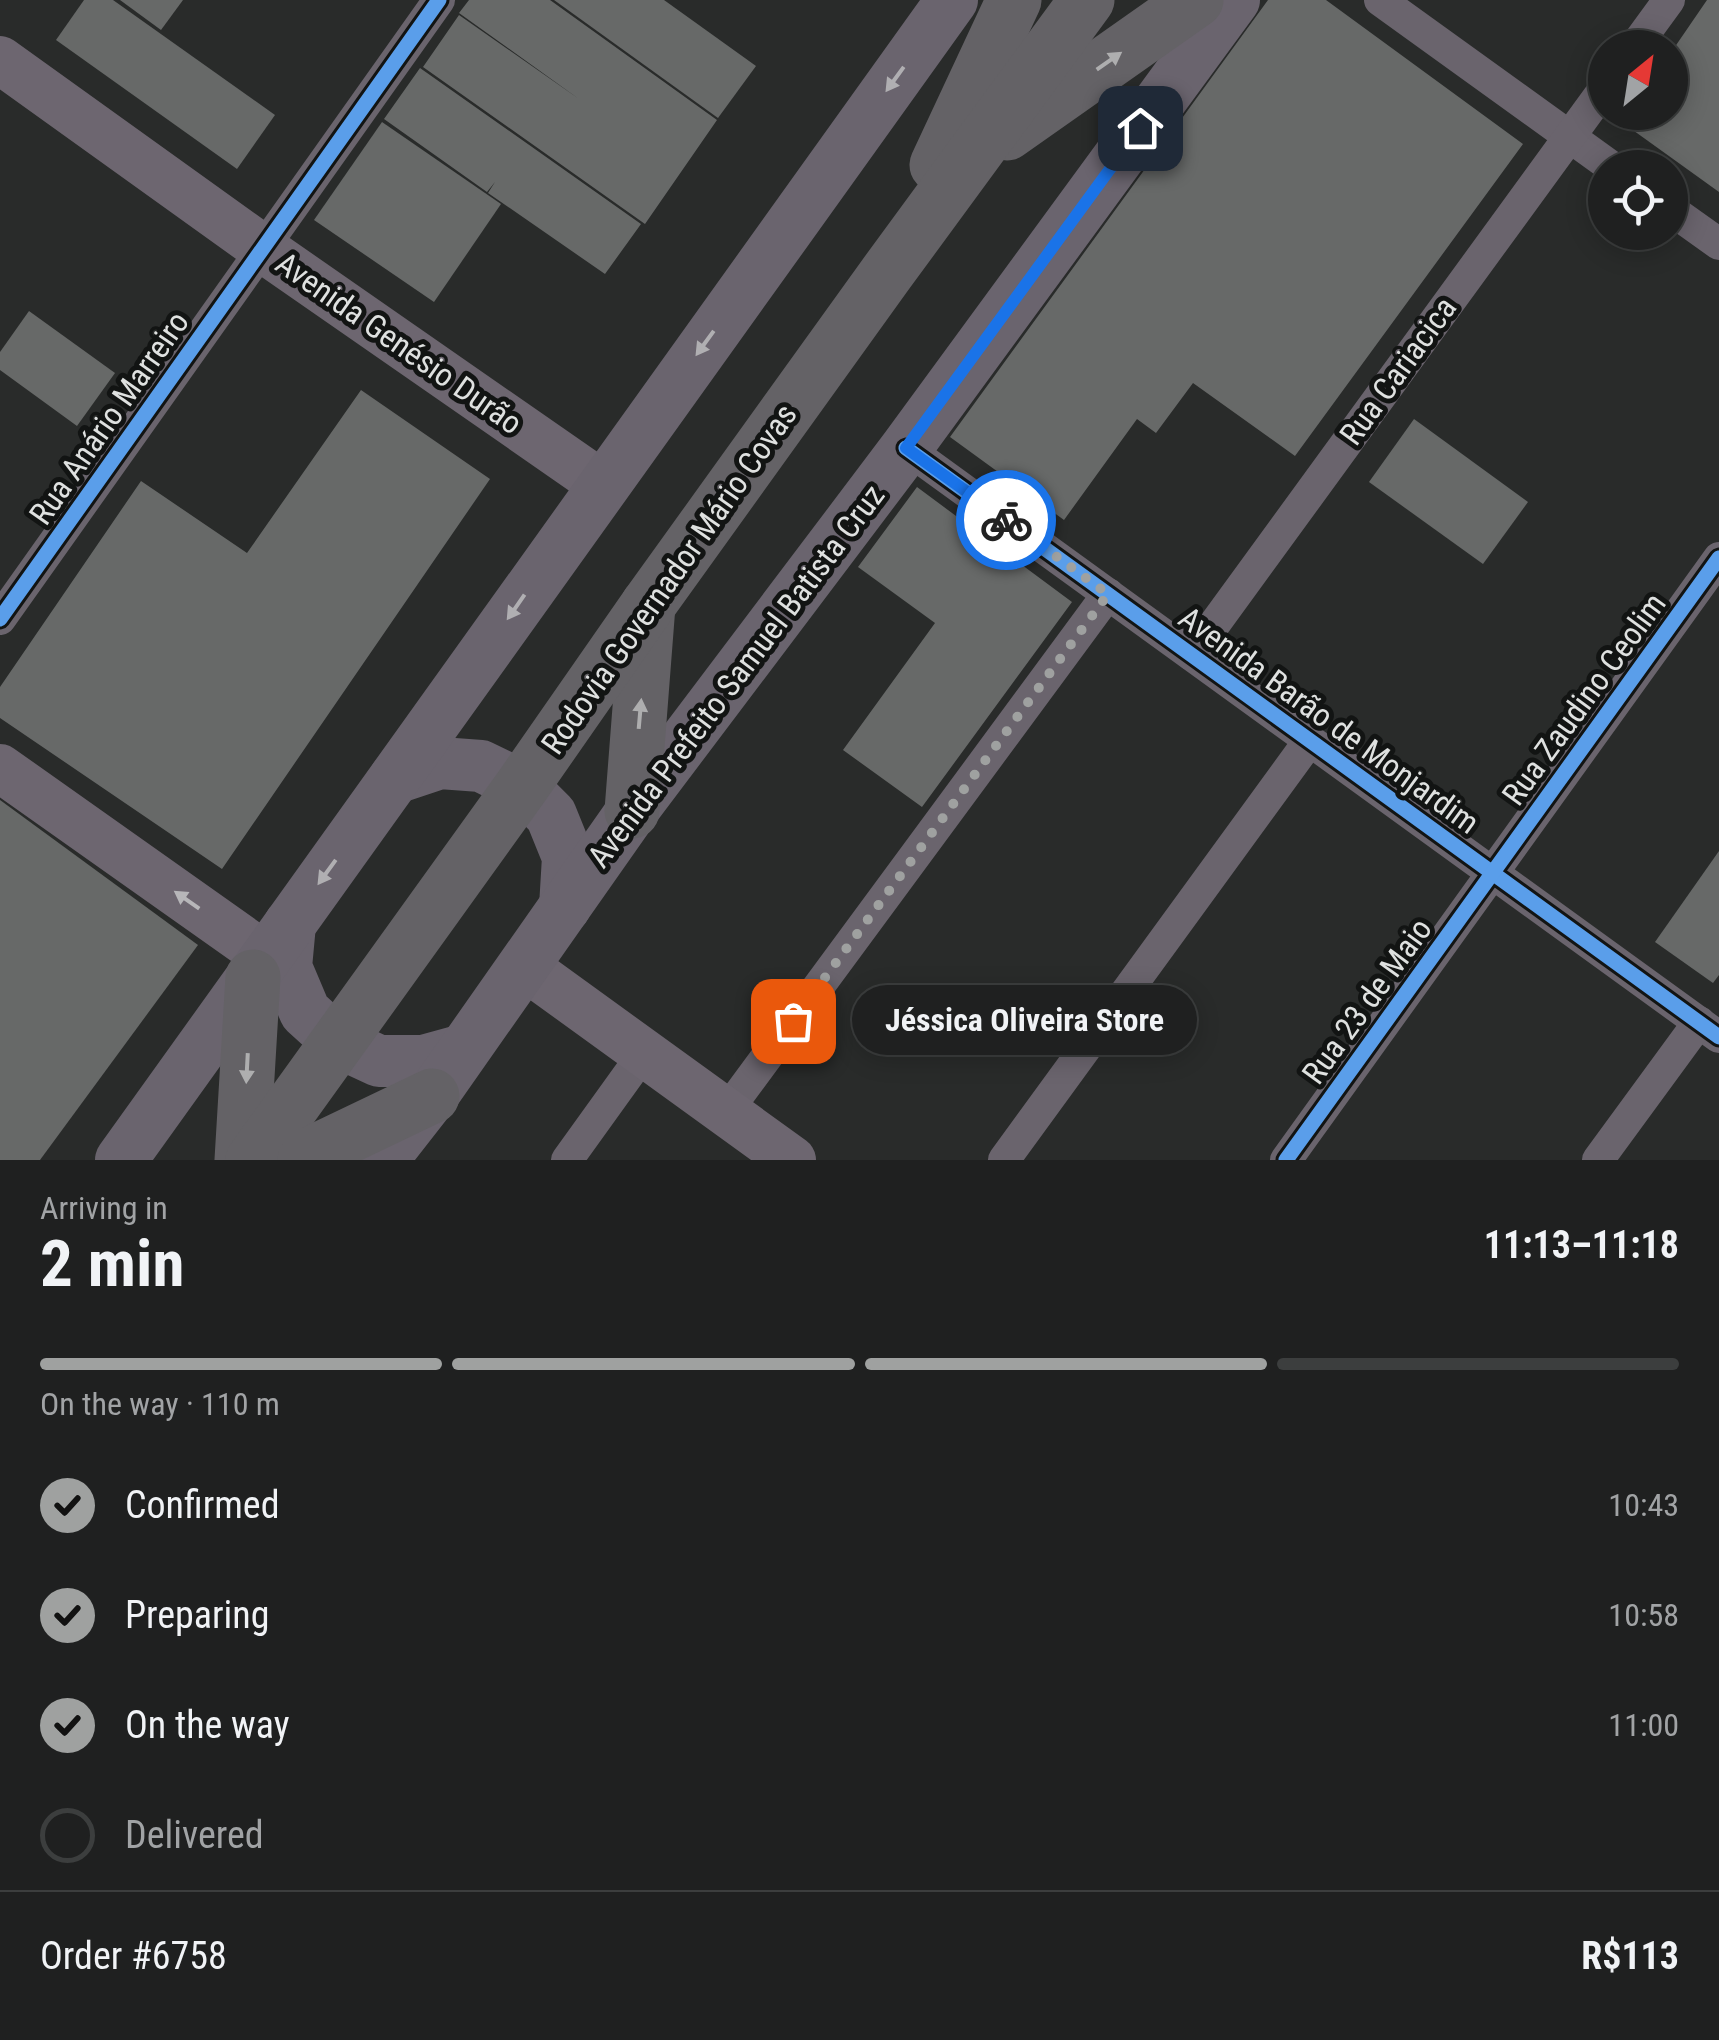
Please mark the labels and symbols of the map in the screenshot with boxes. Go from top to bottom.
north arrow [1588,30,1688,130]
one-way arrow [1095,52,1122,71]
one-way arrow [886,66,905,92]
pin [1098,86,1183,171]
street label: Avenida Genésio Durão [269,244,529,442]
street label: Rua Cariacica [1332,290,1464,452]
street label: Rua Anário Marreiro [21,304,197,532]
one-way arrow [696,330,716,356]
street label: Rodovia Governador Mário Covas [533,397,805,761]
courier [956,470,1056,570]
street label: Avenida Prefeito Samuel Batista Cruz [580,477,892,875]
street label: Rua Zaudino Ceolim [1494,586,1674,812]
one-way arrow [507,594,526,620]
street label: Avenida Barão de Monjardim [1172,598,1486,842]
one-way arrow [632,697,648,729]
one-way arrow [318,859,338,885]
one-way arrow [174,891,201,910]
street label: Rua 23 de Maio [1294,911,1440,1091]
pin [751,979,836,1064]
callout: Jéssica Oliveira Store [853,986,1198,1056]
one-way arrow [239,1053,255,1085]

